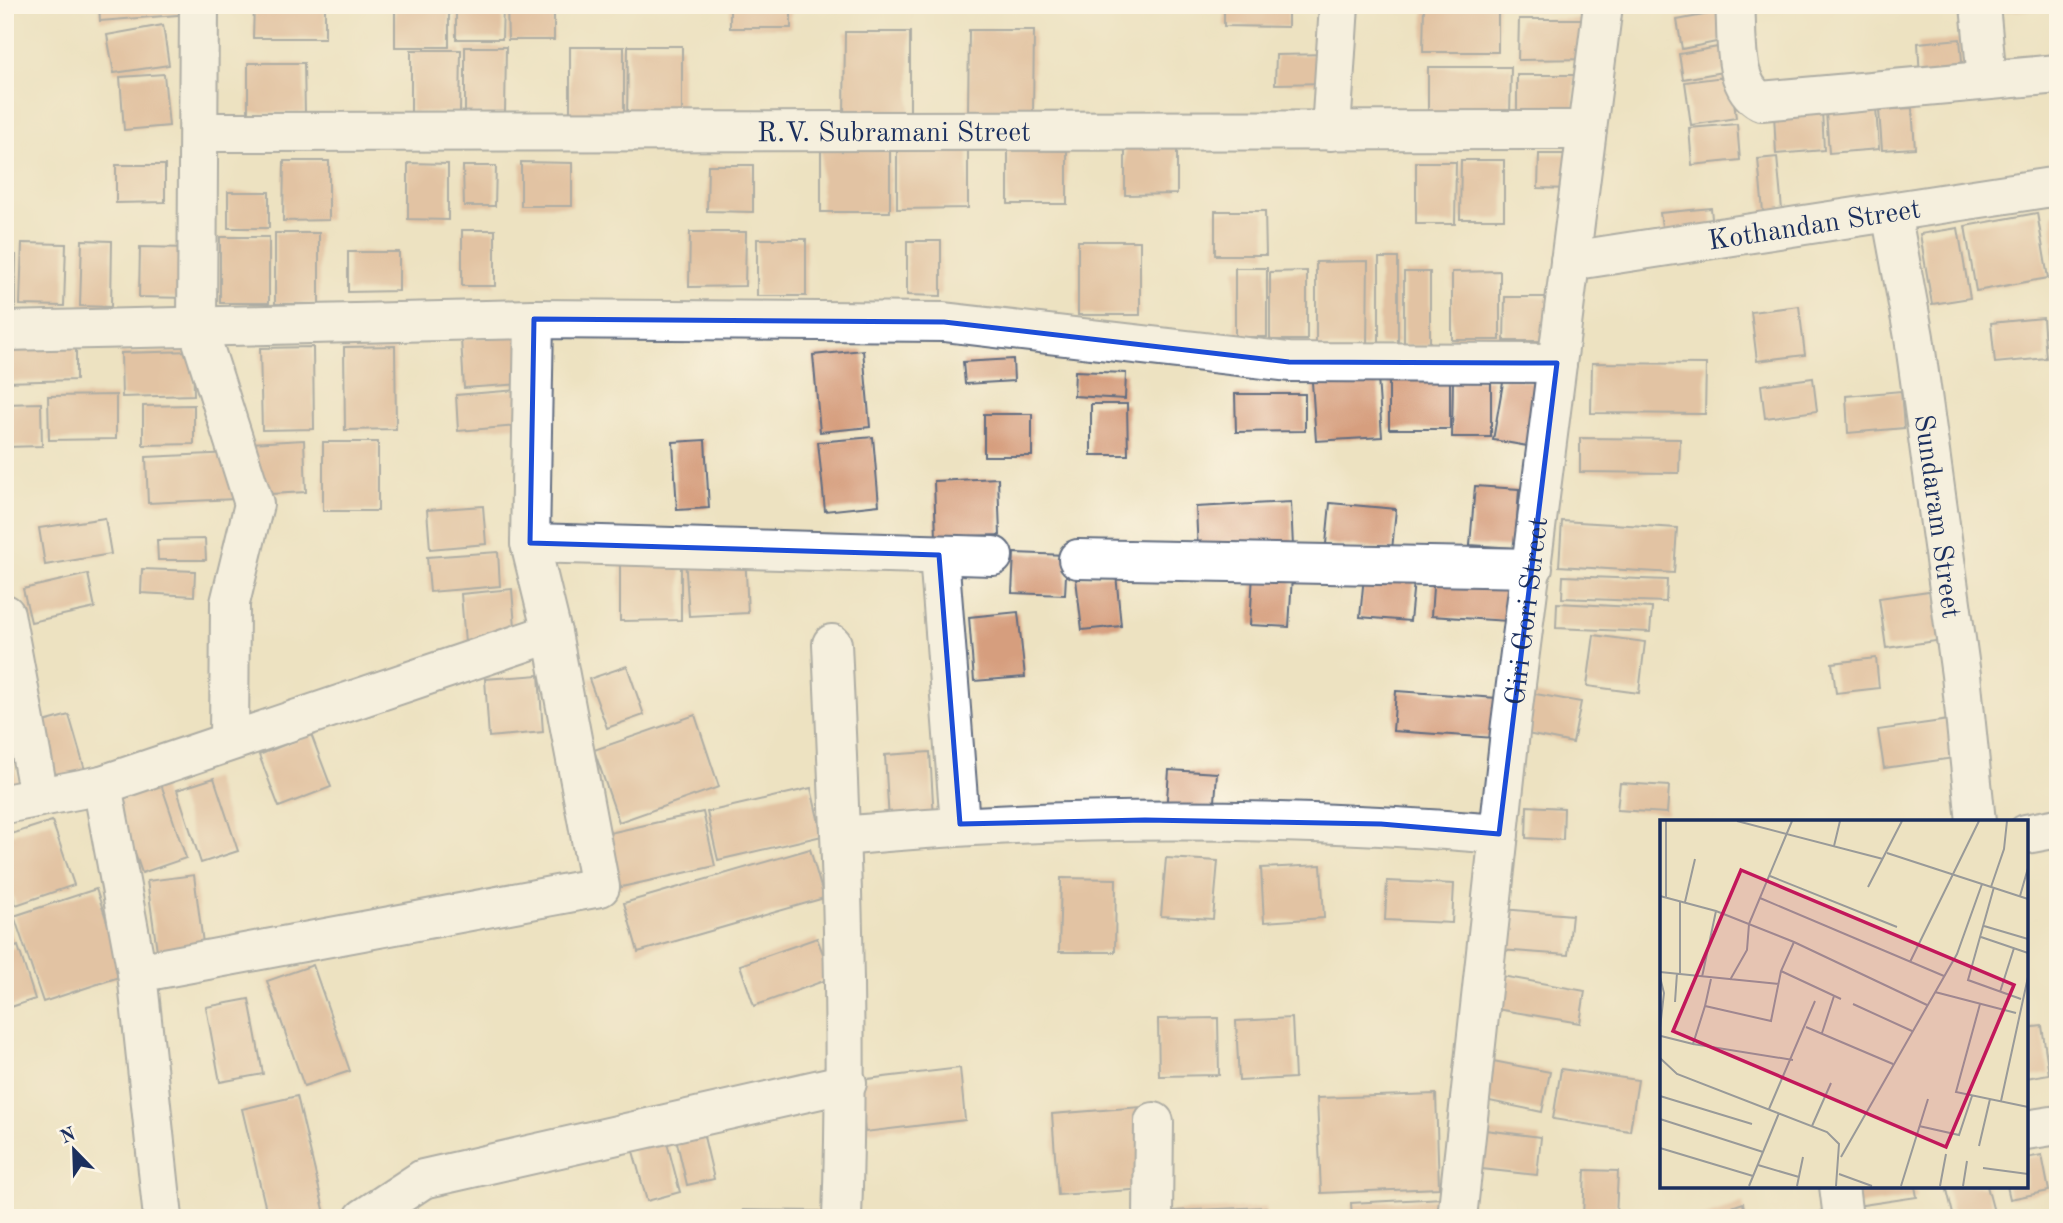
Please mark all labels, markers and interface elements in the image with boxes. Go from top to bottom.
street label: R.V. Subramani Street [757,120,1031,148]
street label: Kothandan Street [1706,196,1923,257]
street label: Sundaram Street [1908,413,1964,620]
street label: Giri Gori Street [1502,515,1554,707]
inset map [1660,820,2028,1188]
north arrow [38,1114,108,1184]
text: N [58,1125,79,1148]

